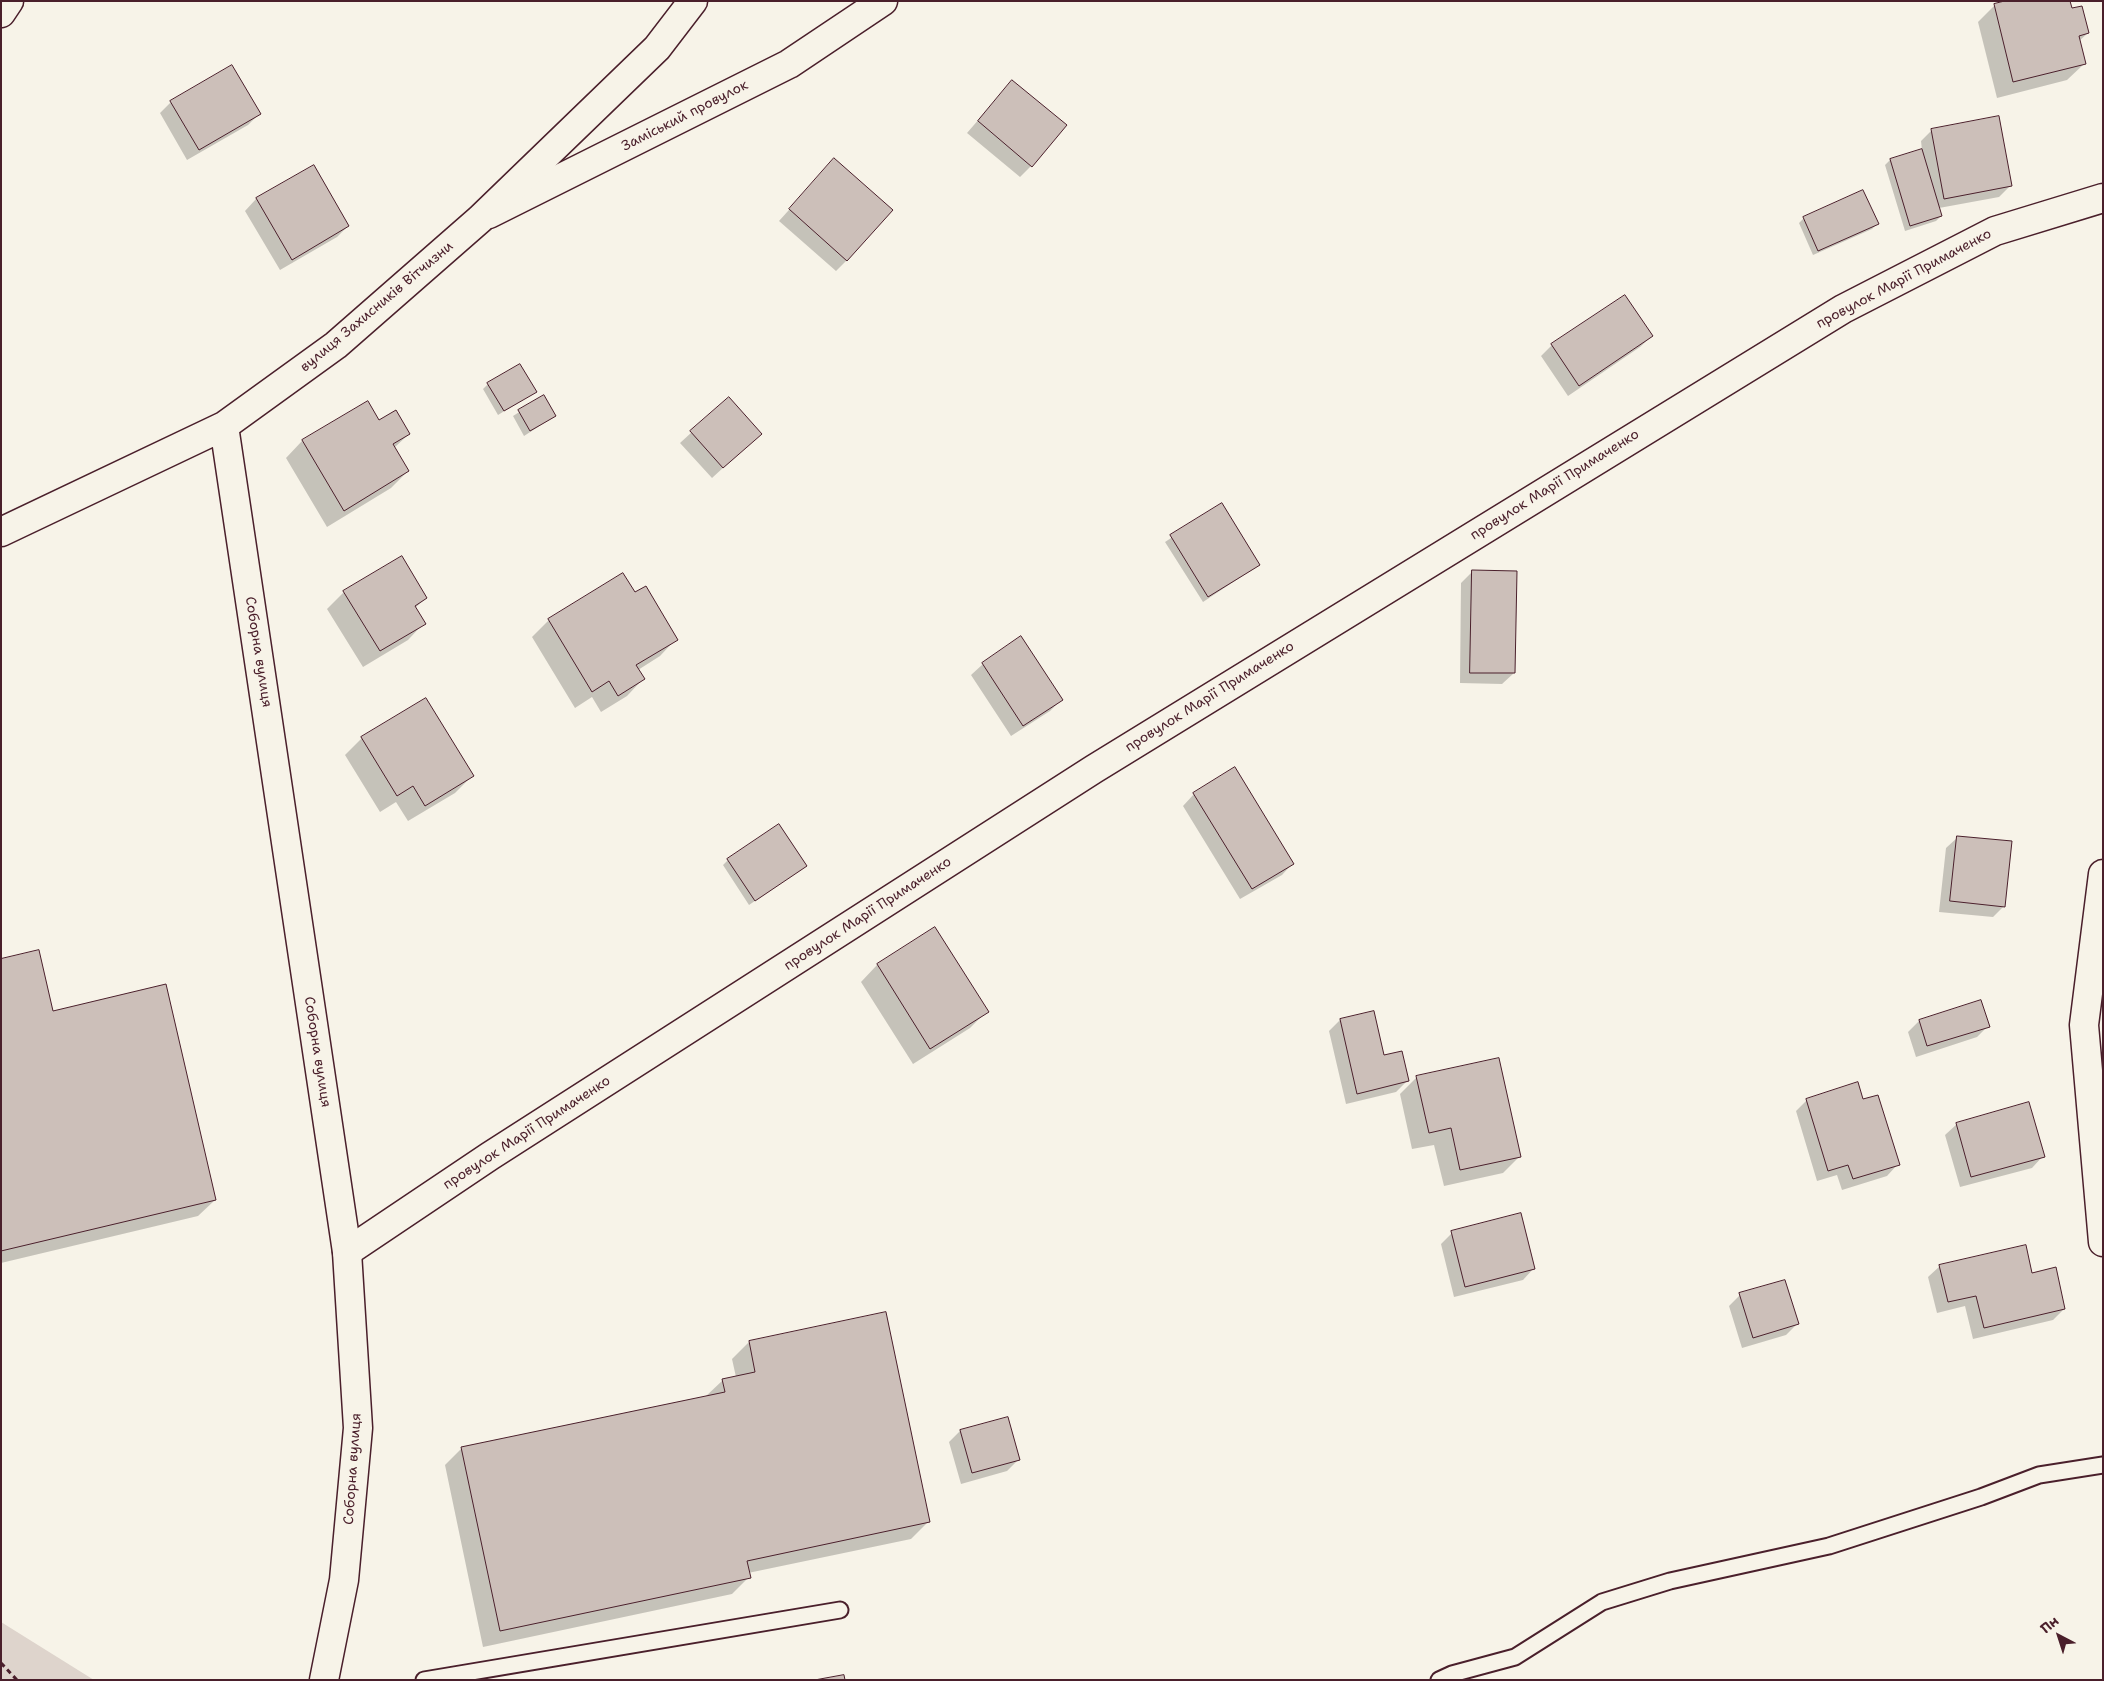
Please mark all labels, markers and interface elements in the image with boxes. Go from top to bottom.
street label: Заміський провулок [619,77,751,155]
street label: провулок Марії Примаченко [1814,226,1994,332]
street label: вулиця Захисників Вітчизни [297,238,457,376]
street label: провулок Марії Примаченко [1467,426,1643,544]
street label: Соборна вулиця [241,595,275,709]
street label: провулок Марії Примаченко [1122,638,1298,756]
street label: провулок Марії Примаченко [781,854,955,974]
street label: Соборна вулиця [300,995,334,1109]
street label: провулок Марії Примаченко [440,1073,614,1193]
street label: Соборна вулиця [341,1413,365,1525]
north arrow [2034,1611,2084,1661]
text: Пн [2036,1612,2062,1637]

